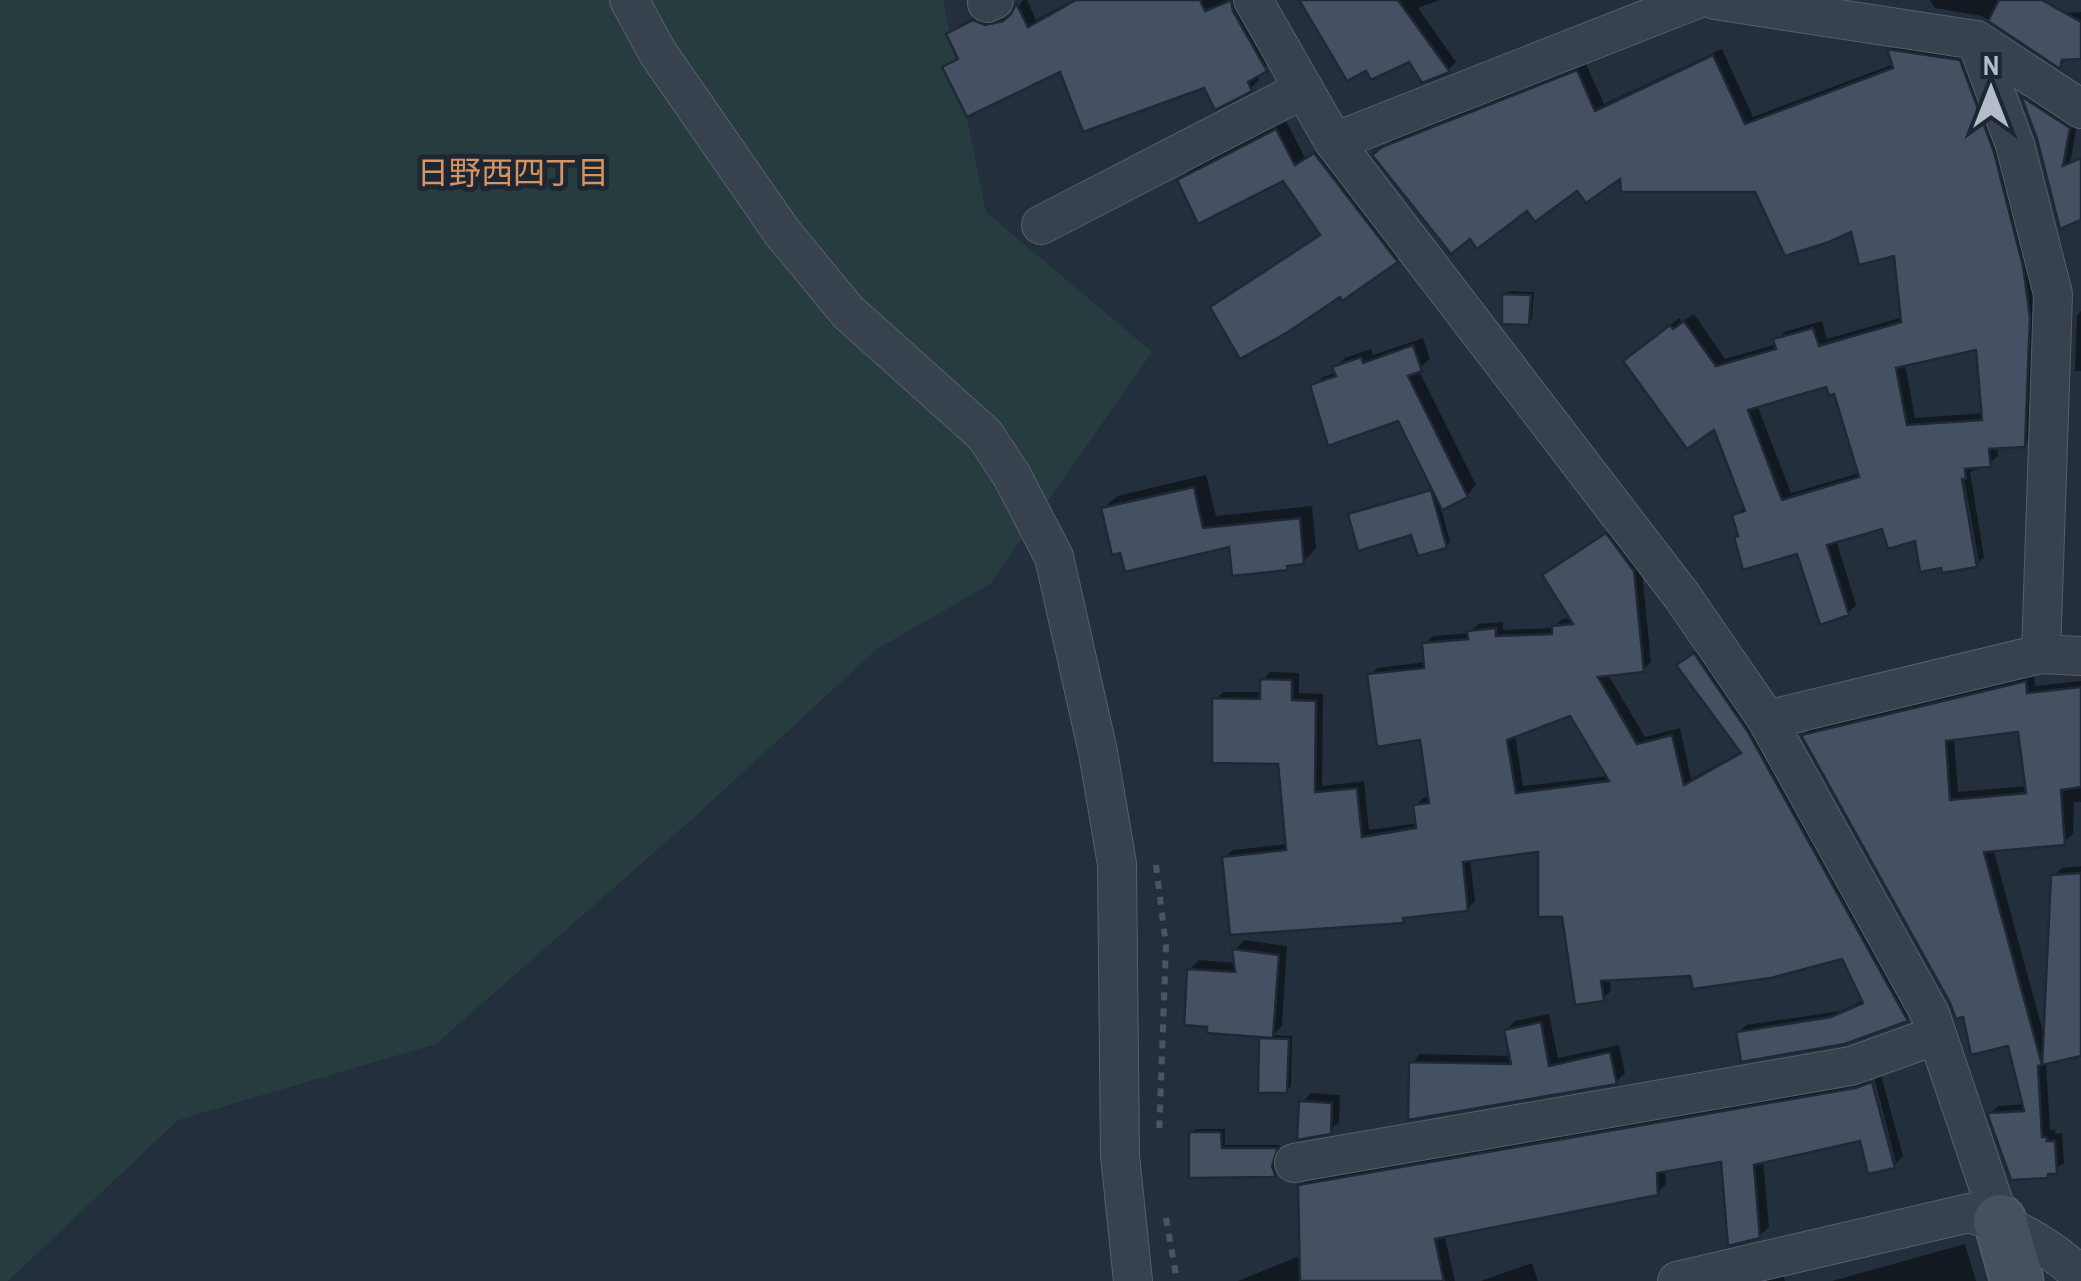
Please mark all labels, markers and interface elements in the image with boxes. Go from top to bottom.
north arrow [1941,40,2041,140]
text: N [1983,46,1999,84]
district label: 日野西四丁目 [417,151,609,194]

